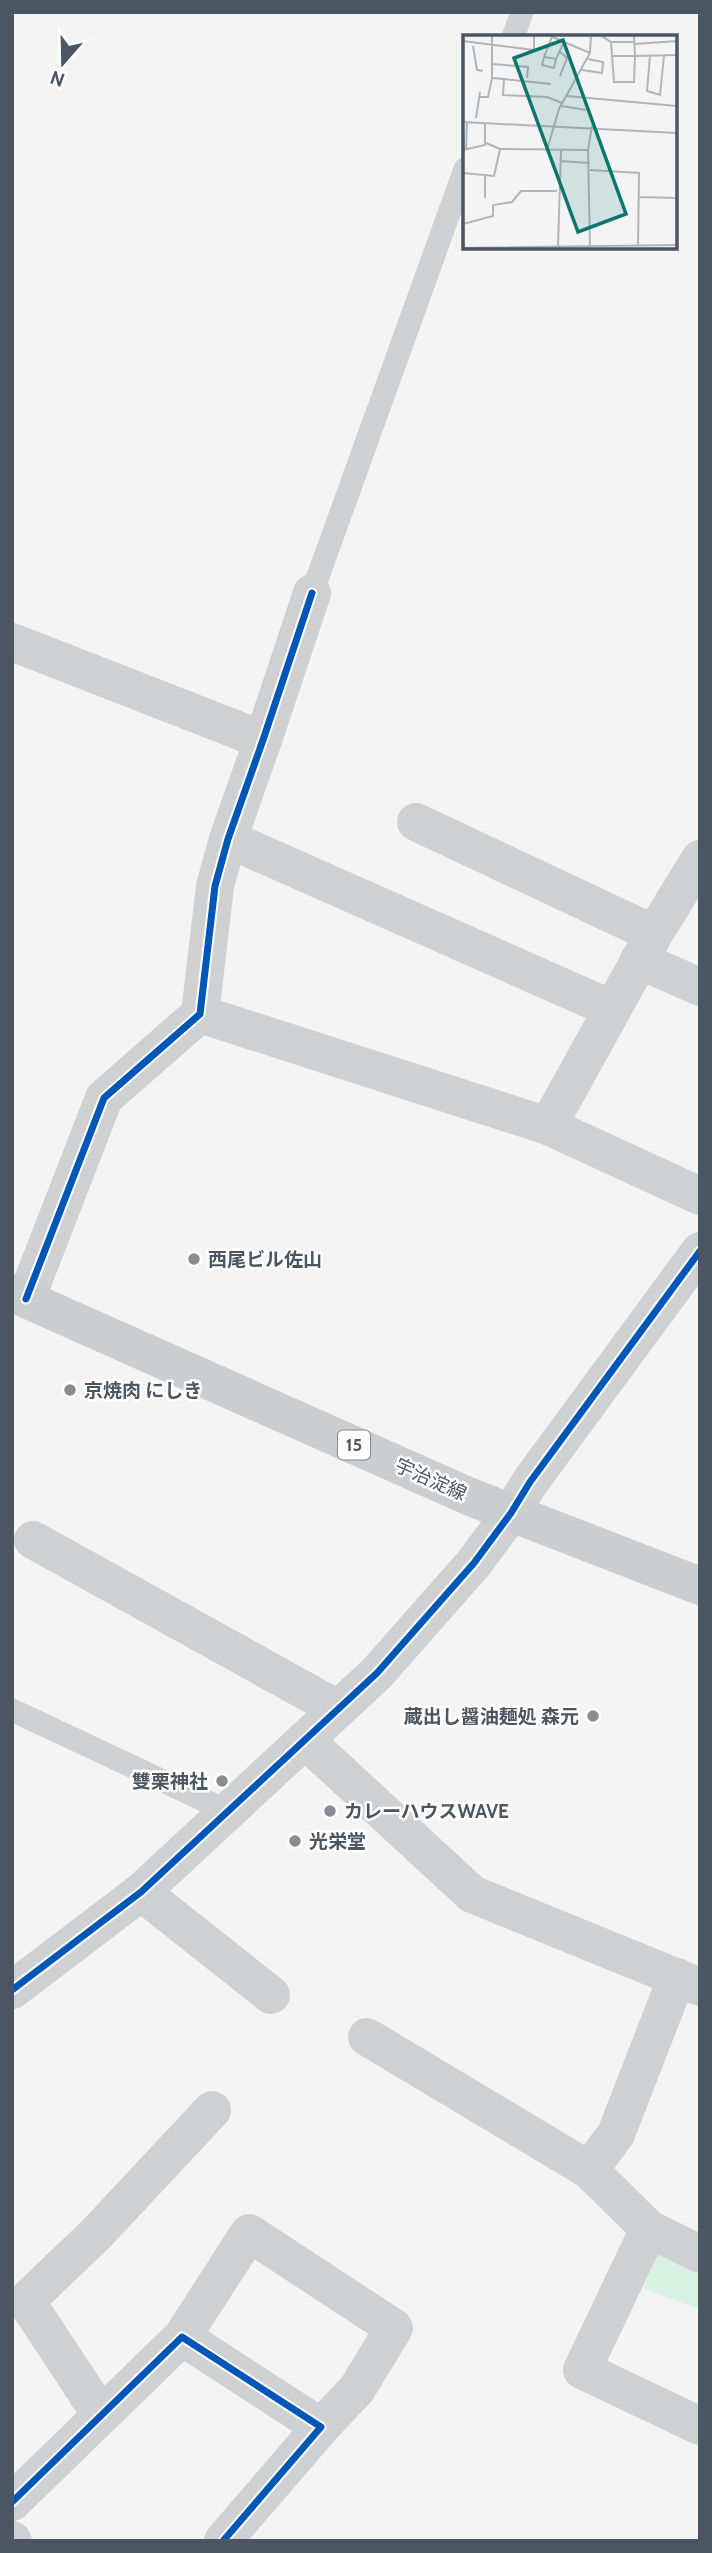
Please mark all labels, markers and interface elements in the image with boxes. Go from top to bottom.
north arrow [28,28,98,98]
inset map [463,35,677,248]
text: N [47,65,68,92]
place label: 西尾ビル佐山 [208,1248,322,1271]
marker: 西尾ビル佐山 [186,1251,202,1267]
place label: 京焼肉 にしき [84,1379,202,1402]
marker: 京焼肉 にしき [62,1382,78,1398]
road number: 15 [338,1430,370,1460]
street label: 宇治淀線 [391,1453,470,1505]
place label: 蔵出し醤油麺処 森元 [404,1705,579,1728]
marker: 蔵出し醤油麺処 森元 [585,1708,601,1724]
place label: 雙栗神社 [132,1770,208,1793]
marker: 雙栗神社 [214,1773,230,1789]
place label: カレーハウスWAVE [344,1800,509,1823]
marker: カレーハウスWAVE [322,1803,338,1819]
place label: 光栄堂 [309,1830,366,1853]
marker: 光栄堂 [287,1833,303,1849]

